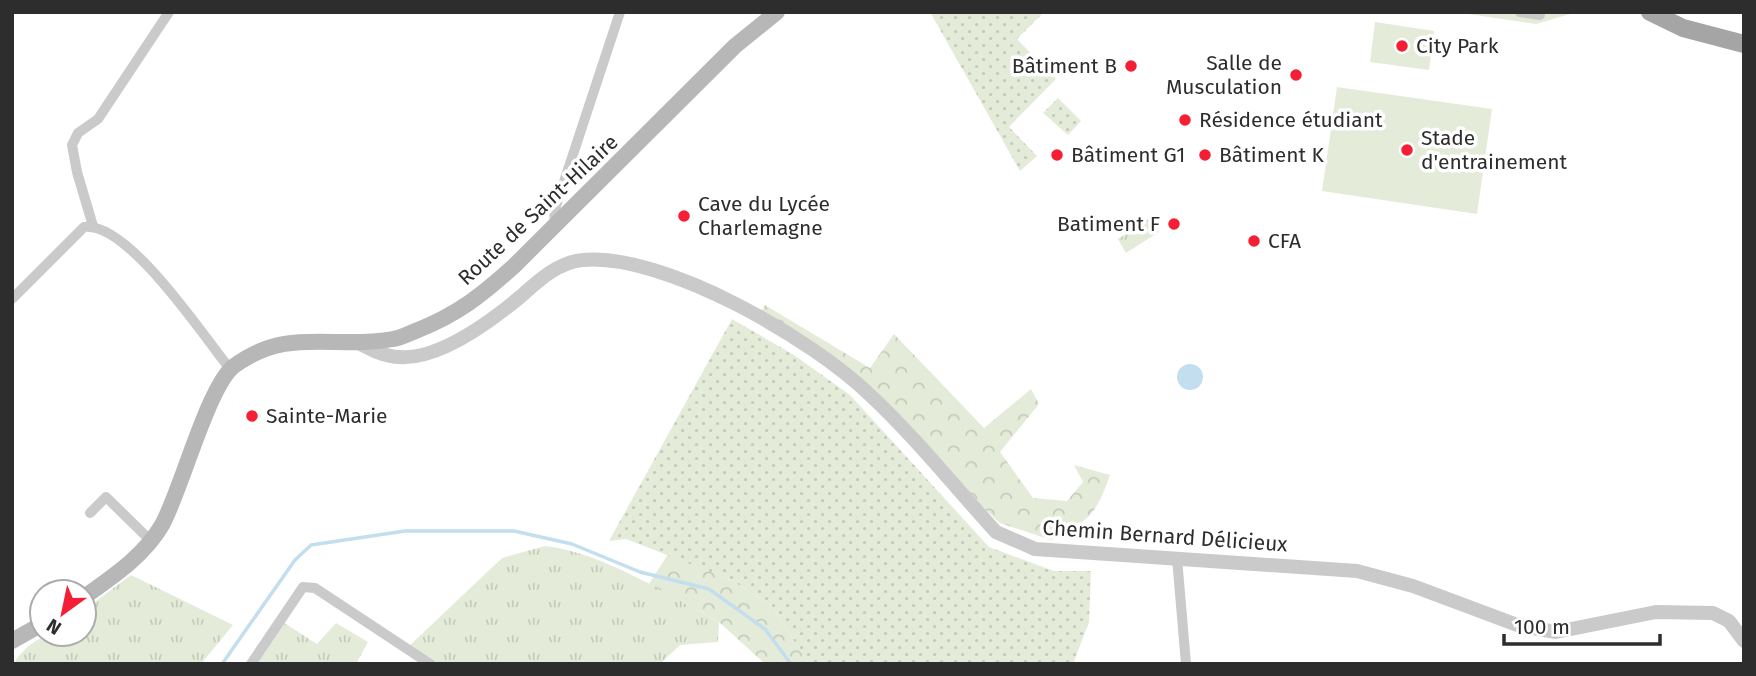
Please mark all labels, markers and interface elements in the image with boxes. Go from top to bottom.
place label: City Park [1416,33,1499,59]
marker: City Park [1394,38,1410,54]
place label: Salle de Musculation [1166,50,1282,100]
place label: Bâtiment B [1012,53,1117,79]
marker: Bâtiment B [1123,58,1139,74]
marker: Salle de Musculation [1288,67,1304,83]
place label: Résidence étudiant [1199,107,1383,133]
marker: Résidence étudiant [1177,112,1193,128]
place label: Stade d'entrainement [1421,125,1567,175]
street label: Route de Saint-Hilaire [453,129,623,291]
place label: Bâtiment G1 [1071,142,1185,168]
place label: Bâtiment K [1219,142,1325,168]
marker: Stade d'entrainement [1399,142,1415,158]
marker: Bâtiment G1 [1049,147,1065,163]
marker: Bâtiment K [1197,147,1213,163]
place label: Cave du Lycée Charlemagne [698,191,830,241]
marker: Cave du Lycée Charlemagne [676,208,692,224]
place label: Batiment F [1057,211,1160,237]
marker: Batiment F [1166,216,1182,232]
place label: CFA [1268,228,1301,254]
marker: CFA [1246,233,1262,249]
place label: Sainte-Marie [266,403,388,429]
marker: Sainte-Marie [244,408,260,424]
street label: Chemin Bernard Délicieux [1042,514,1289,558]
north arrow [28,578,98,648]
scale bar [1504,602,1660,646]
text: N [42,614,66,640]
text: 100 m [1514,614,1570,640]

